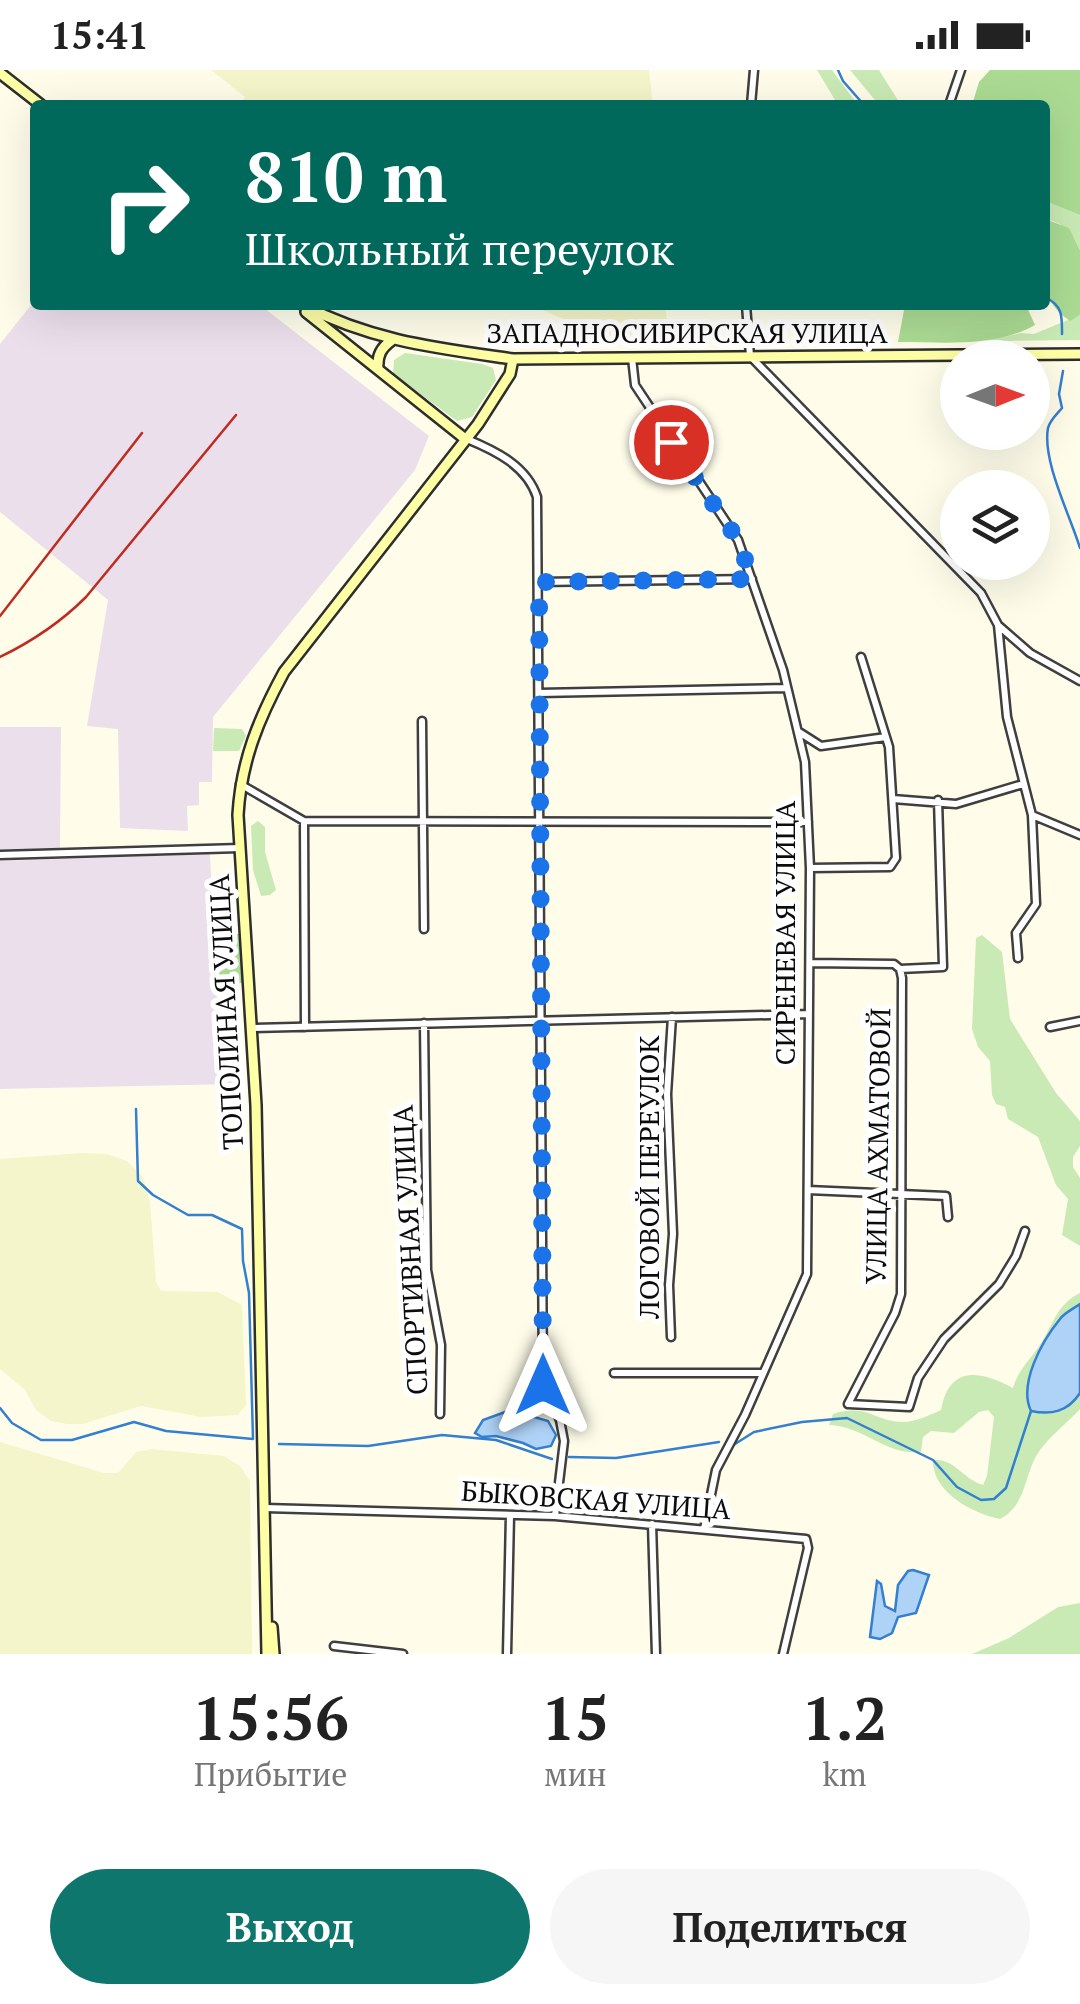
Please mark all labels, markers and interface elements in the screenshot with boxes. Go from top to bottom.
text: 15:41 [50,10,149,60]
text: 810 m [245,129,447,222]
icon: right [80,140,210,270]
text: Школьный переулок [245,218,674,278]
street label: ЗАПАДНОСИБИРСКАЯ УЛИЦА [486,314,888,351]
north arrow [940,340,1050,450]
map controls [940,340,1050,580]
pin [629,400,714,485]
icon: arrive [644,415,699,470]
button: layers [940,470,1050,580]
street label: СИРЕНЕВАЯ УЛИЦА [766,800,803,1065]
street label: ТОПОЛИНАЯ УЛИЦА [200,872,251,1151]
street label: УЛИЦА АХМАТОВОЙ [857,1008,898,1284]
street label: ЛОГОВОЙ ПЕРЕУЛОК [630,1034,667,1320]
street label: СПОРТИВНАЯ УЛИЦА [383,1103,436,1396]
position arrow [491,1333,595,1437]
street label: БЫКОВСКАЯ УЛИЦА [460,1472,733,1527]
text: 15:56 [193,1678,349,1757]
text: 15 [541,1678,609,1757]
text: 1.2 [802,1678,887,1757]
text: Прибытие [194,1753,347,1795]
text: мин [544,1753,607,1795]
text: km [823,1753,867,1795]
button: Выход [50,1869,530,1984]
button: Поделиться [550,1869,1030,1984]

